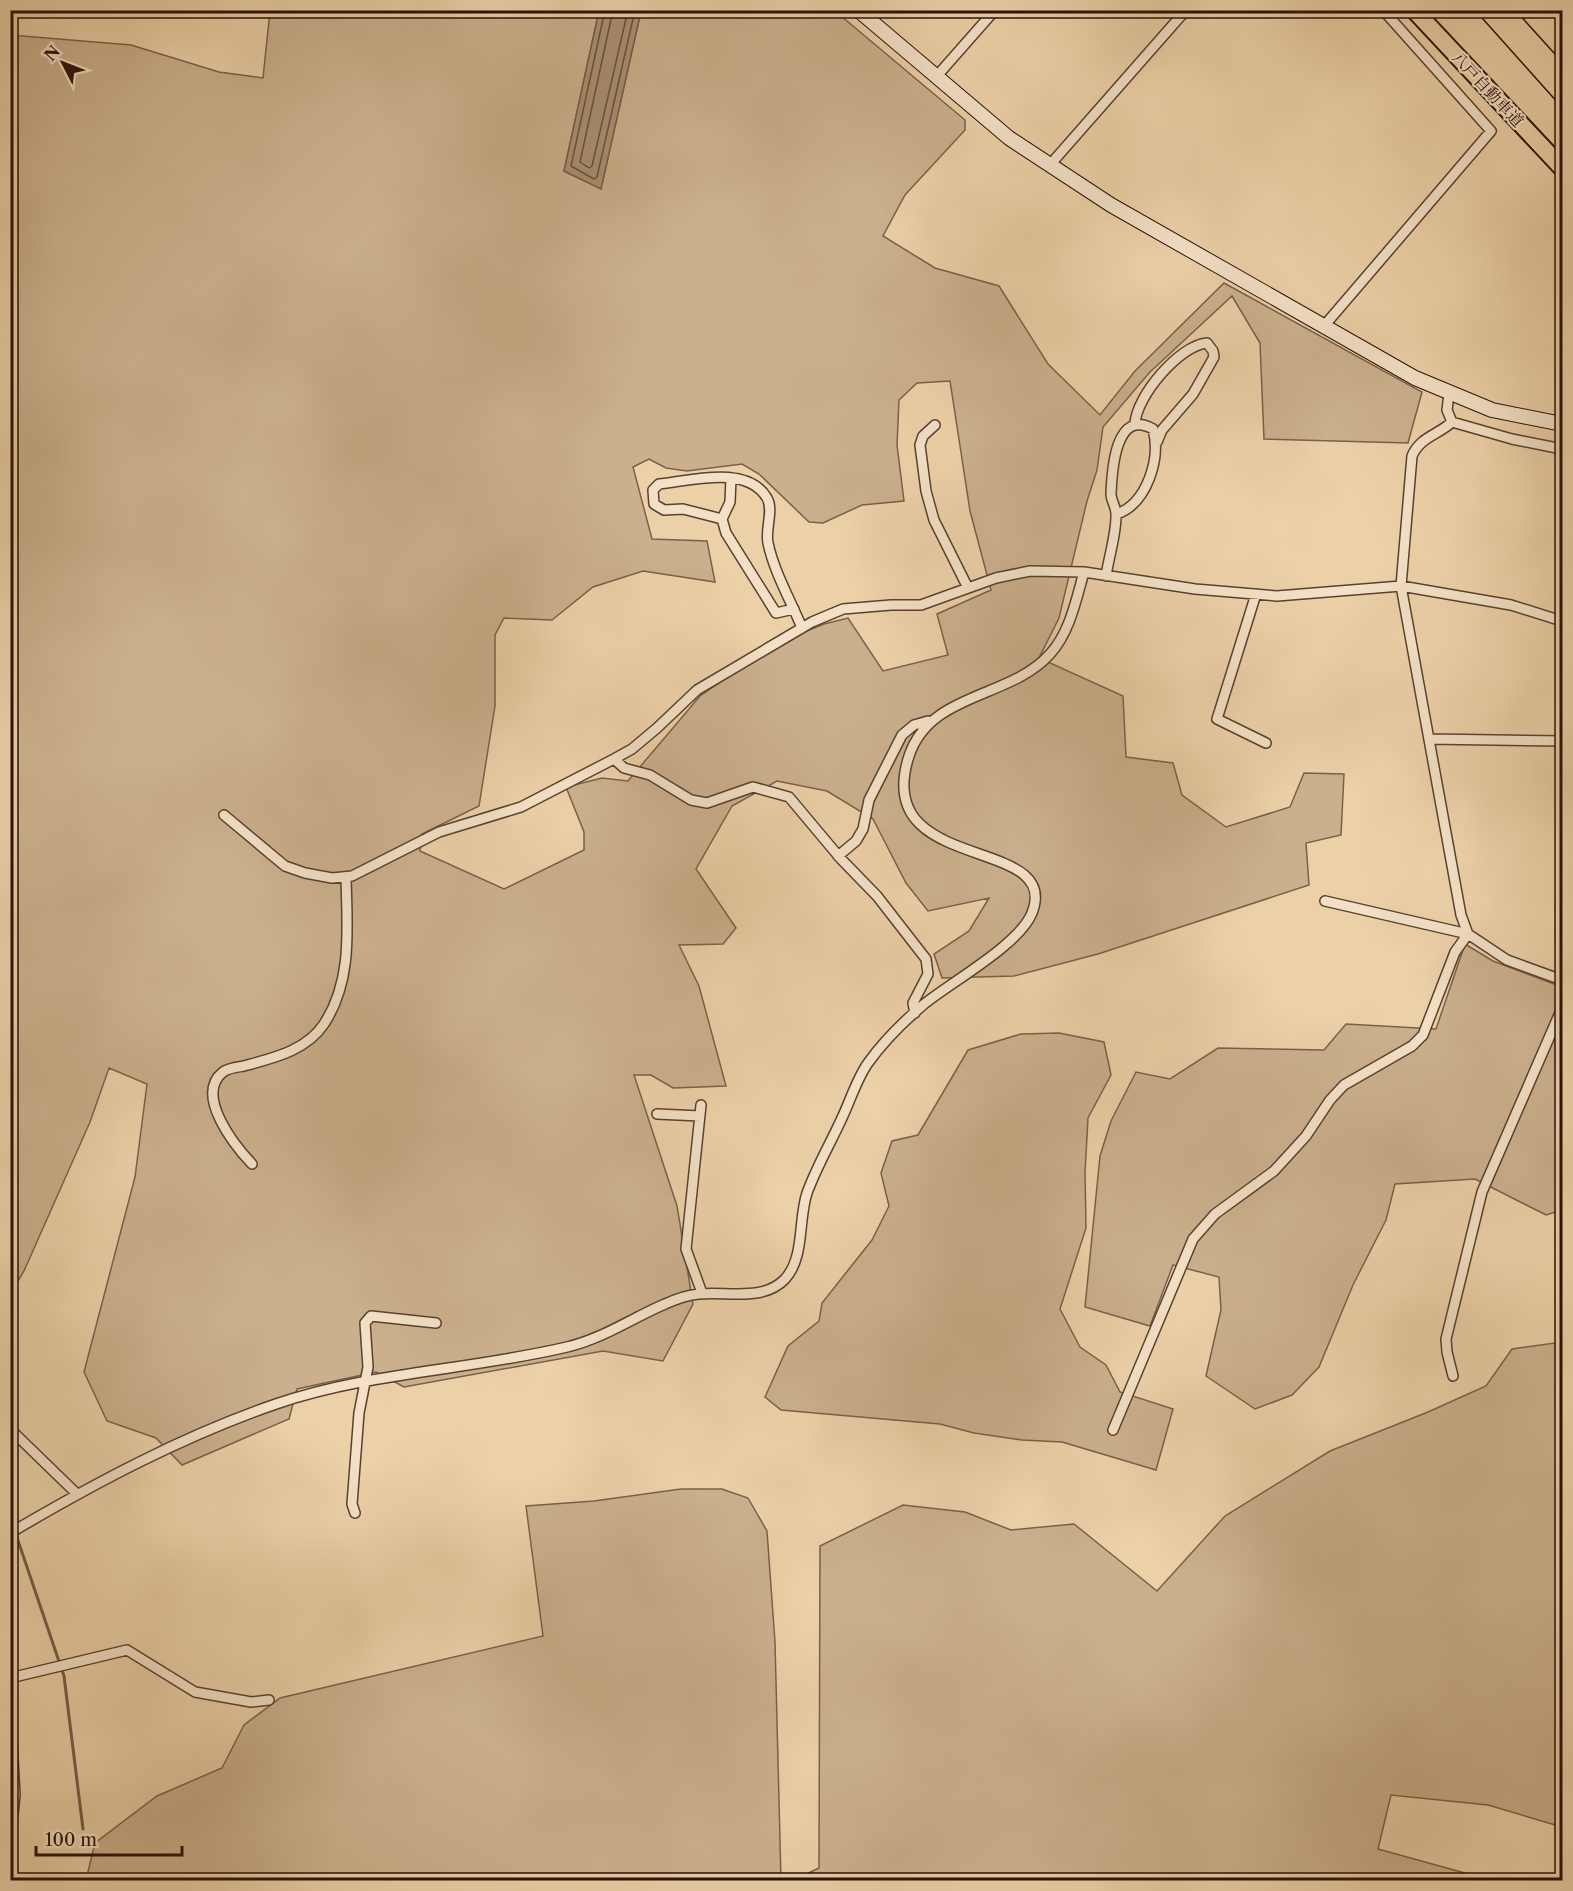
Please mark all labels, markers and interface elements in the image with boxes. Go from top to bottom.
north arrow [33,33,93,93]
text: N [40,41,64,65]
street label: 八戸自動車道 [1448,47,1528,131]
scale bar [36,1819,182,1857]
text: 100 m [45,1829,97,1851]

